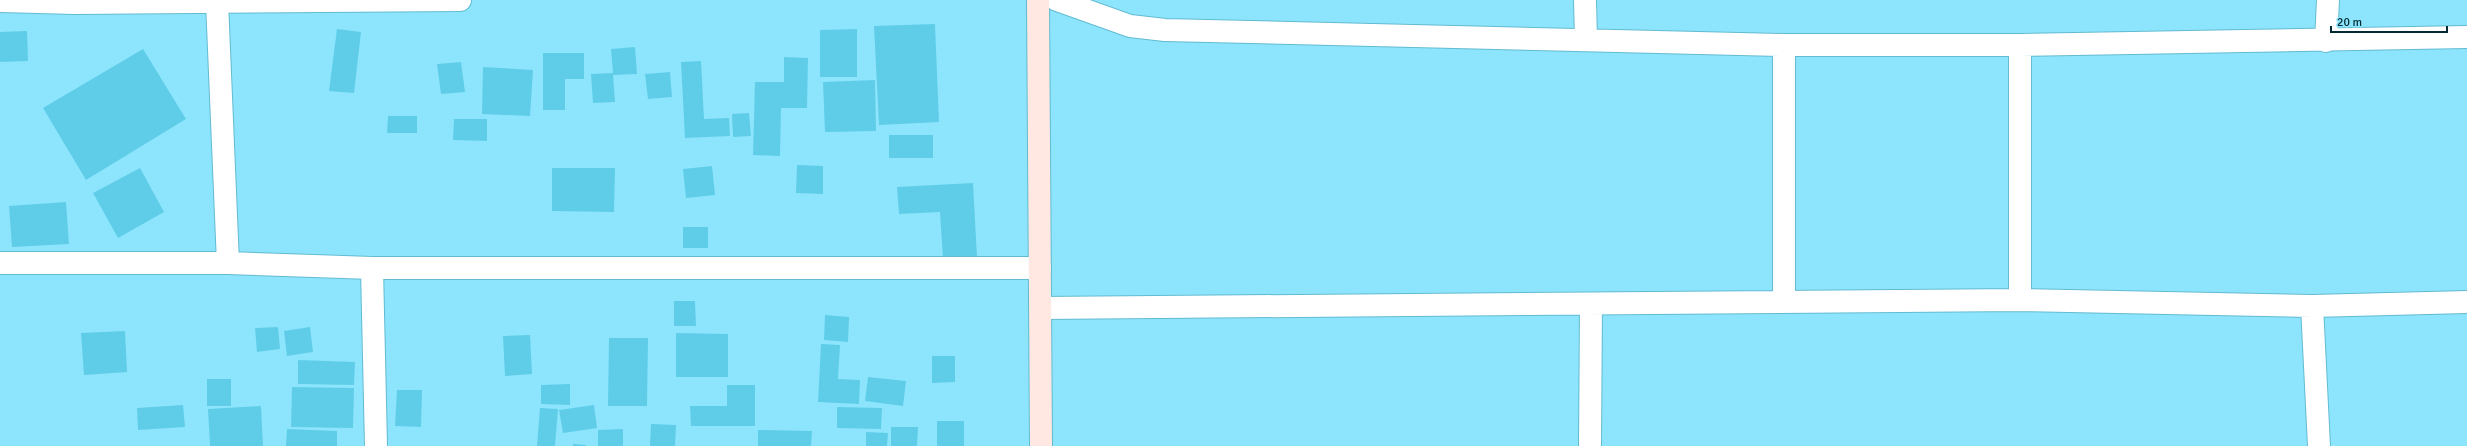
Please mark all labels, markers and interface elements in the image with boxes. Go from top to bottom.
scale bar [2331,8,2447,34]
text: 20 m [2337,15,2362,30]

